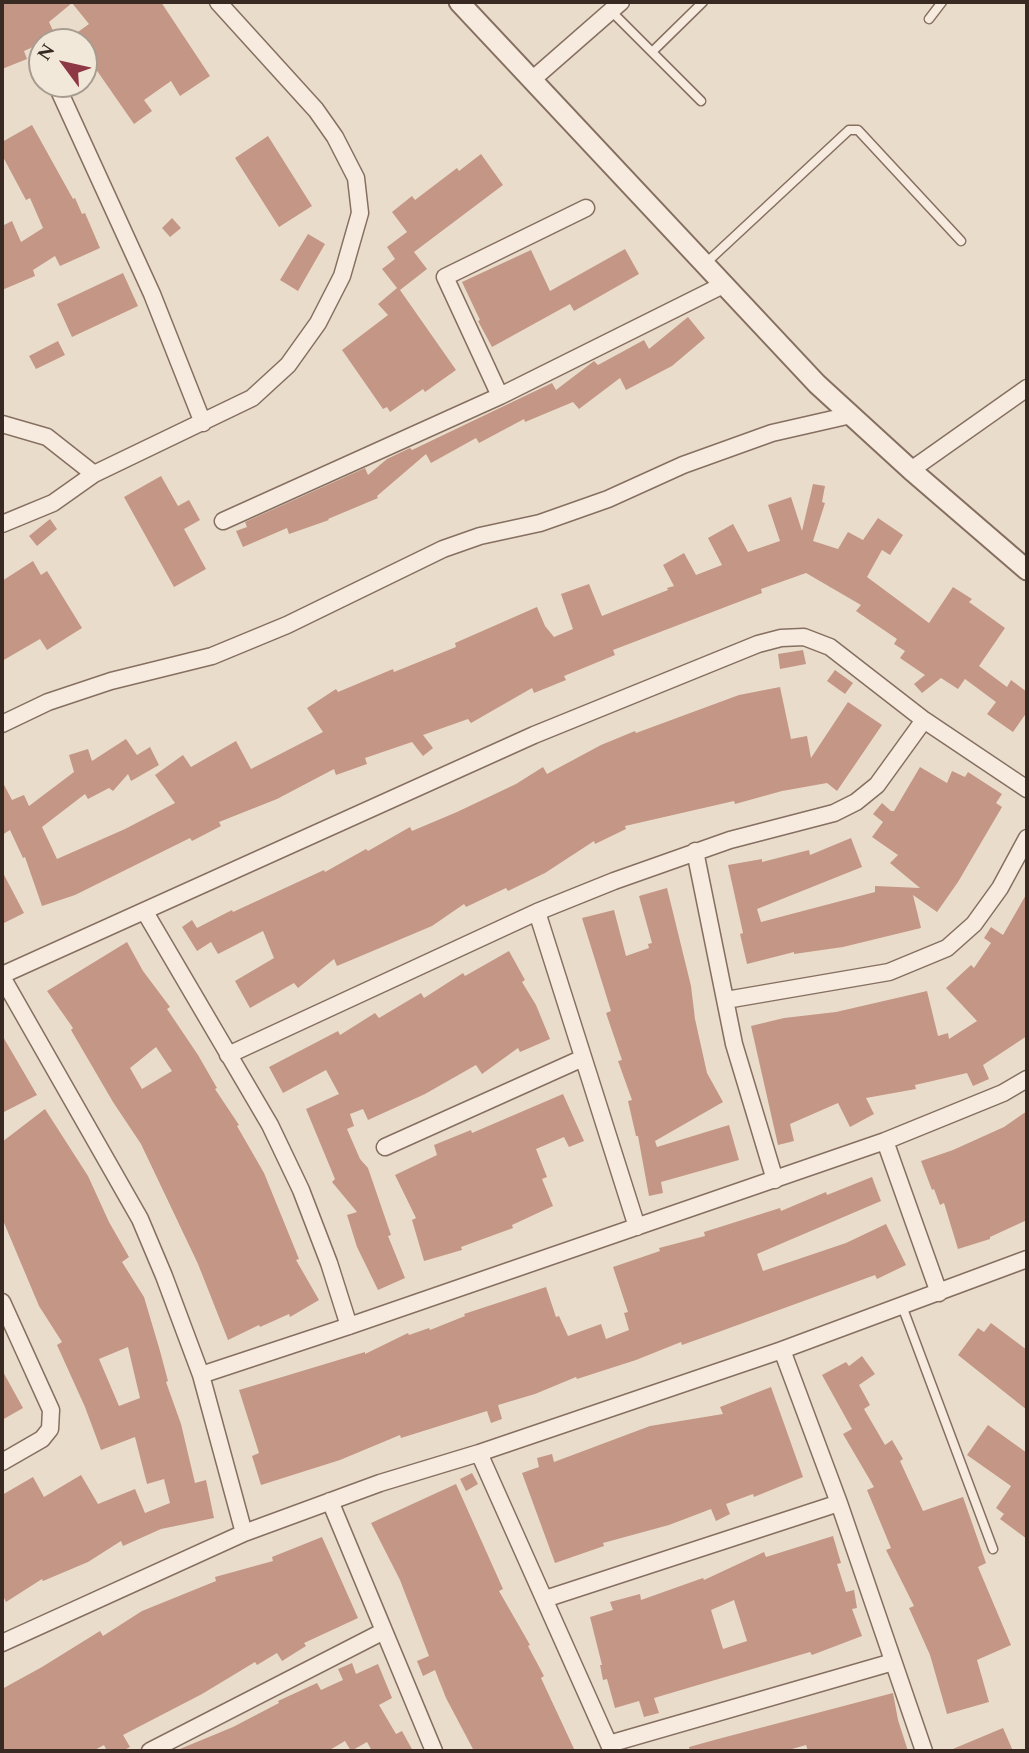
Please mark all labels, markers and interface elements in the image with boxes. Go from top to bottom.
north arrow [28,28,98,98]
text: N [30,38,63,67]

